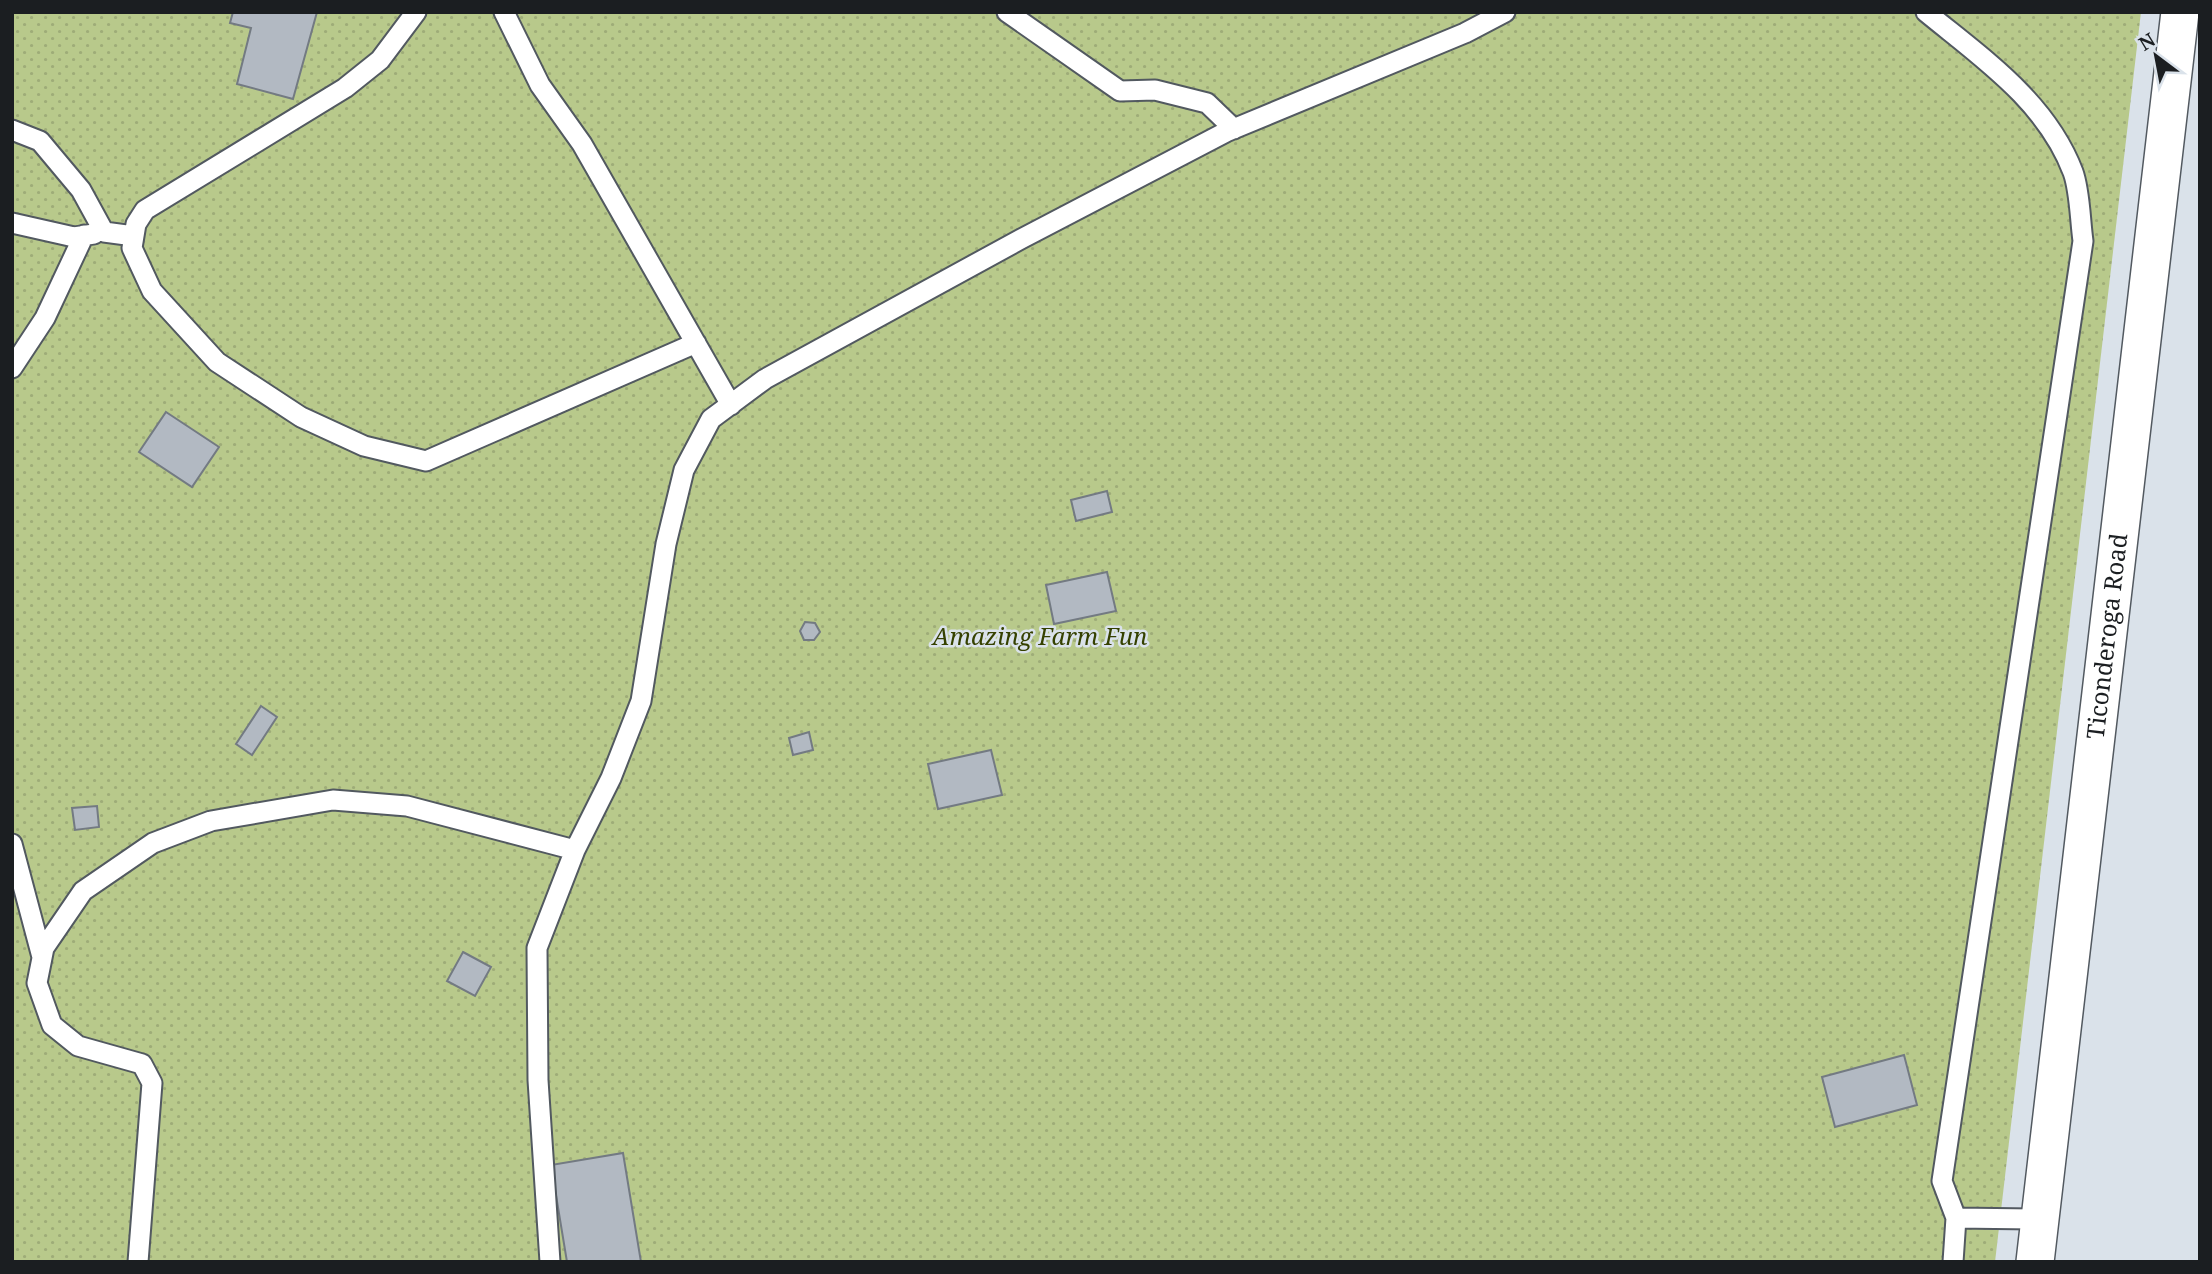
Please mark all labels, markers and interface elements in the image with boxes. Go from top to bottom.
north arrow [2121,21,2191,91]
text: N [2134,27,2160,57]
street label: Ticonderoga Road [2078,531,2134,741]
park label: Amazing Farm Fun [931,619,1147,652]

